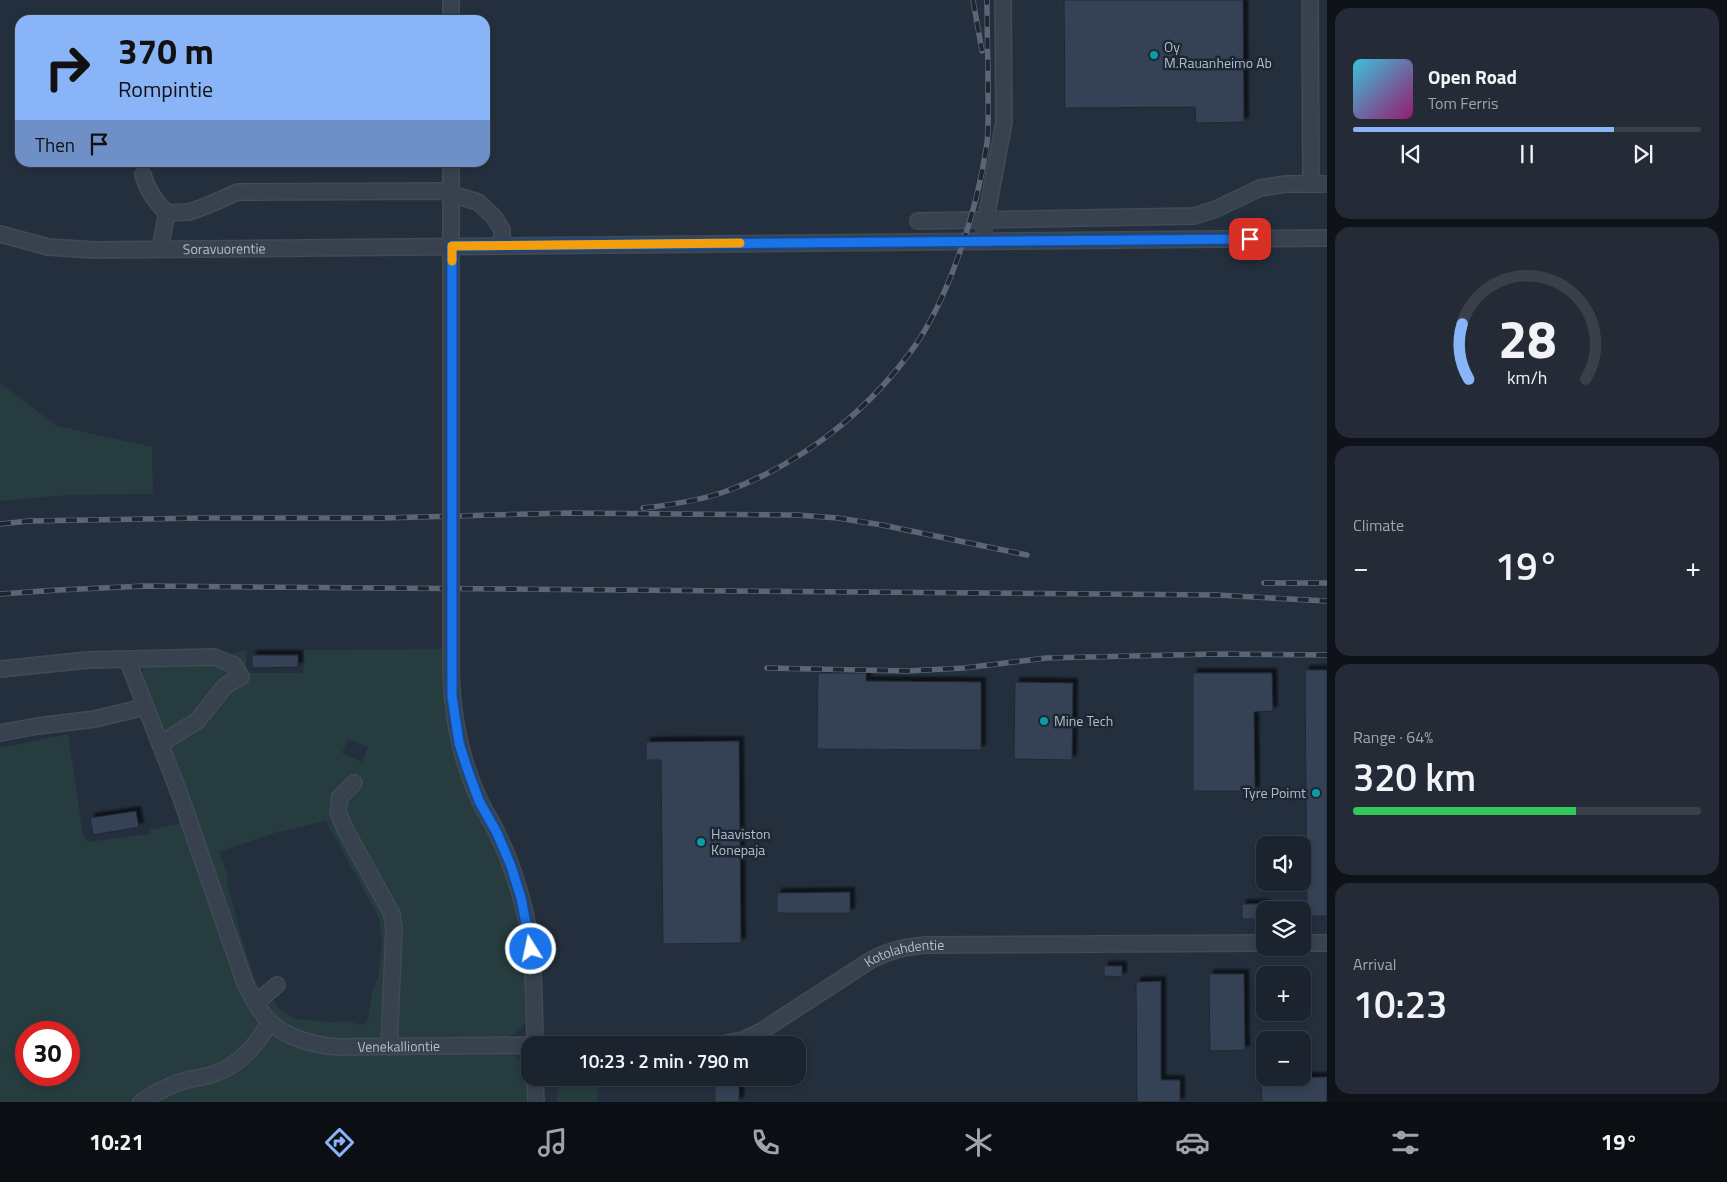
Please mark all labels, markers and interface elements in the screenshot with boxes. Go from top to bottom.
text: 370 m [118,24,214,78]
icon: right [35,35,100,100]
place label: Oy M.Rauanheimo Ab [1164,36,1272,73]
marker: Oy M.Rauanheimo Ab [1148,49,1160,61]
text: Open Road [1428,62,1517,91]
text: Rompintie [118,72,213,106]
text: Tom Ferris [1428,91,1499,115]
text: Then [35,130,75,159]
icon: arrive [85,130,113,158]
icon: previous [1397,140,1425,168]
icon: pause [1513,140,1541,168]
icon: next [1629,140,1657,168]
pin [1229,218,1271,260]
icon: arrive [1236,225,1264,253]
street label: Soravuorentie [183,237,266,259]
text: 28 [1498,299,1556,378]
text: km/h [1507,364,1547,391]
text: Climate [1353,513,1404,537]
text: 19° [1495,537,1559,595]
text: − [1353,545,1369,588]
text: + [1685,545,1701,588]
place label: Mine Tech [1054,710,1113,731]
marker: Mine Tech [1038,715,1050,727]
text: Range · 64% [1353,725,1433,749]
text: 320 km [1353,748,1476,806]
place label: Tyre Poimt [1243,782,1306,803]
marker: Tyre Poimt [1310,787,1322,799]
place label: Haaviston Konepaja [711,823,771,860]
marker: Haaviston Konepaja [695,836,707,848]
map controls [1256,836,1311,1086]
button: sound [1256,836,1311,891]
button: layers [1256,901,1311,956]
position arrow [504,922,556,974]
street label: Kotolahdentie [859,934,944,972]
text: Arrival [1353,952,1396,976]
button: + [1256,966,1311,1021]
text: 10:23 [1353,975,1447,1033]
speed limit sign: 30 [15,1021,80,1086]
button: − [1256,1031,1311,1086]
street label: Venekalliontie [357,1035,440,1057]
text: 10:23 · 2 min · 790 m [578,1046,749,1075]
text: 10:21 [89,1125,144,1159]
icon: directions [322,1125,357,1160]
icon: music [535,1125,570,1160]
icon: phone [748,1125,783,1160]
icon: climate [961,1125,996,1160]
icon: car [1175,1125,1210,1160]
icon: filters [1388,1125,1423,1160]
text: 19° [1601,1125,1638,1159]

